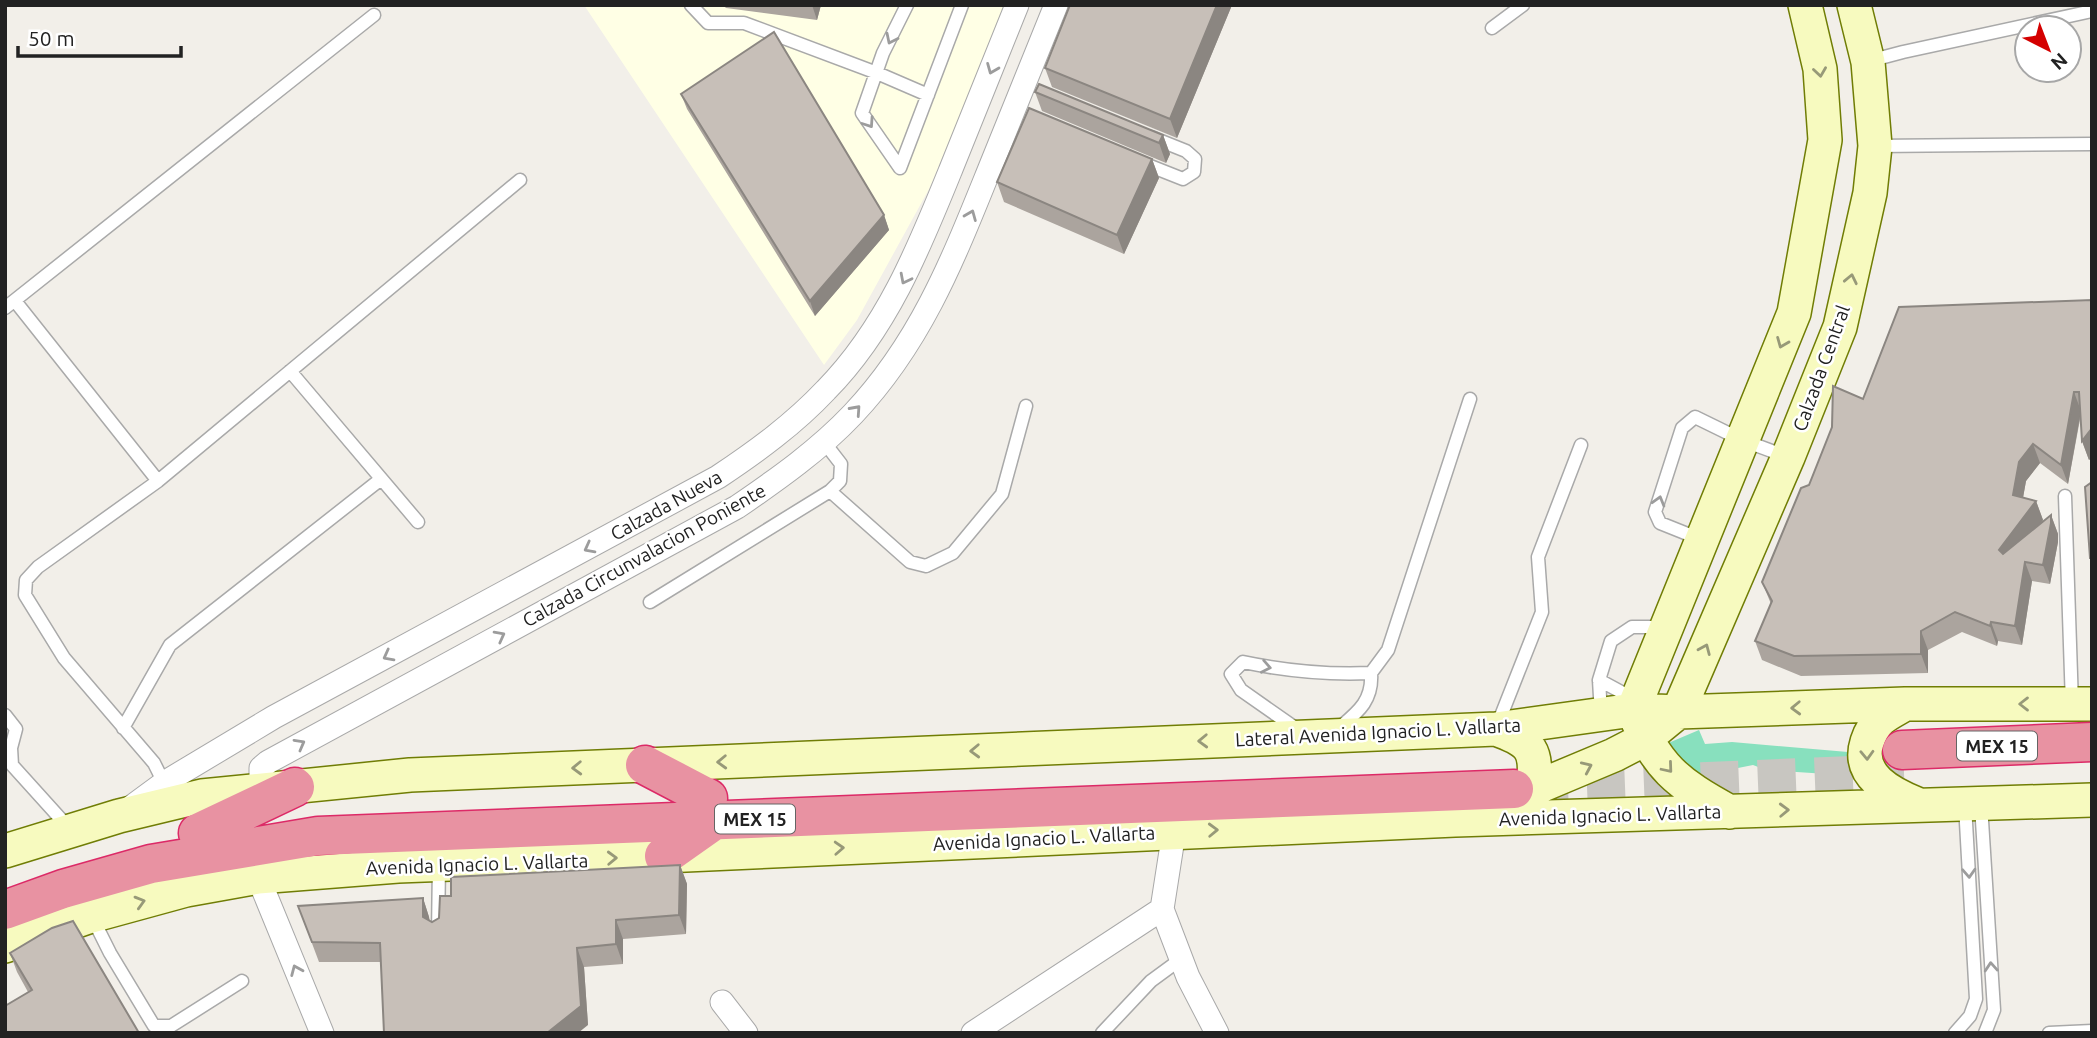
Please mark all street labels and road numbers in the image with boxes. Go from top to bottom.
street label: Calzada Central [1788,302,1854,434]
street label: Calzada Nueva [606,465,726,545]
street label: Calzada Circunvalacion Poniente [519,479,769,631]
street label: Lateral Avenida Ignacio L. Vallarta [1234,714,1522,750]
road number: MEX 15 [1957,732,2037,760]
street label: Avenida Ignacio L. Vallarta [1498,800,1722,830]
road number: MEX 15 [715,804,795,834]
street label: Avenida Ignacio L. Vallarta [932,821,1156,855]
street label: Avenida Ignacio L. Vallarta [365,849,589,879]

